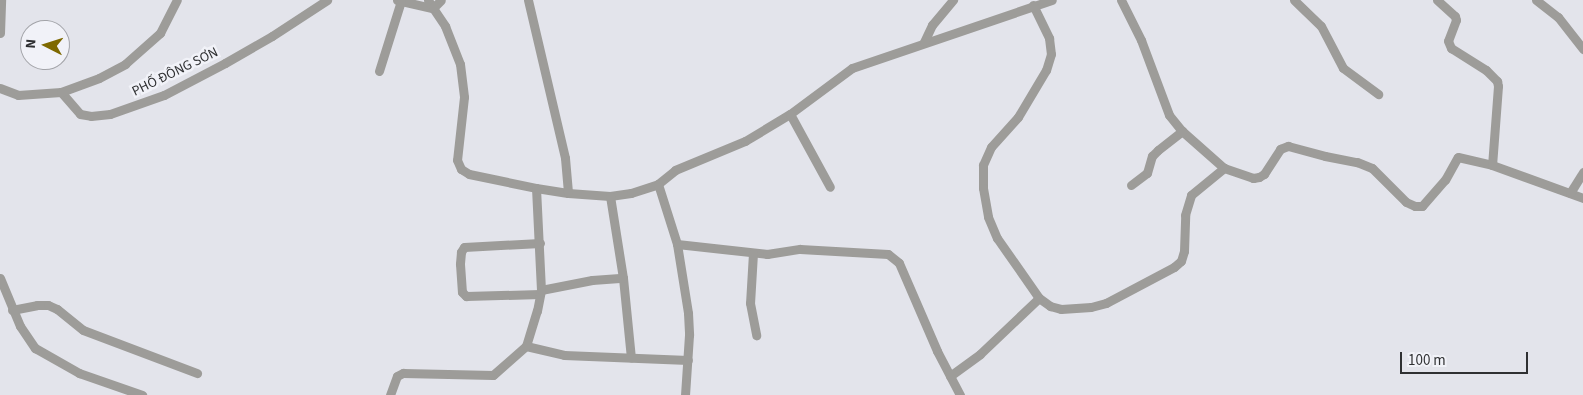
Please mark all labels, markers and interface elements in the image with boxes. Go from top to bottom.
north arrow [20,20,70,70]
text: N [21,38,41,49]
street label: PHỐ ĐÔNG SƠN [129,44,221,100]
scale bar [1403,342,1530,374]
text: 100 m [1408,350,1446,371]

